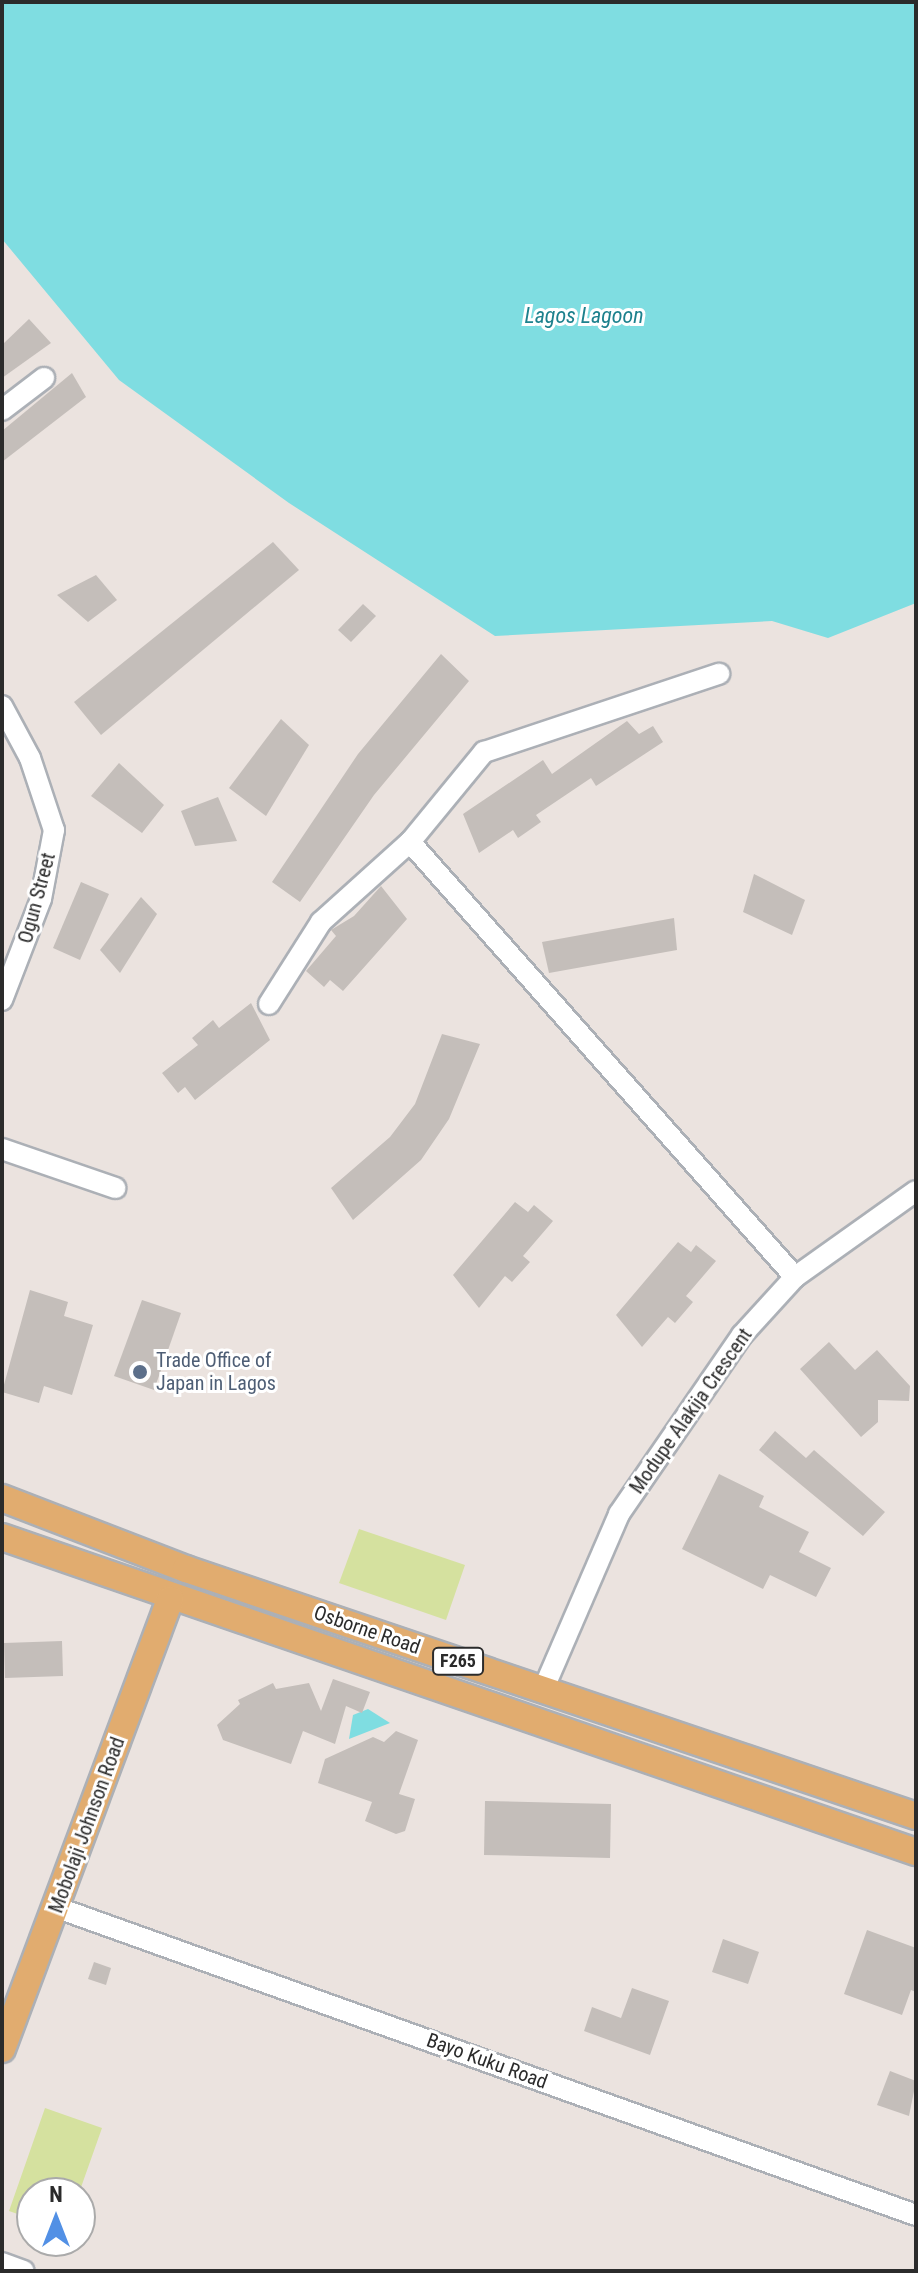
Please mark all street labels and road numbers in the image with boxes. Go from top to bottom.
street label: Ogun Street [13,850,61,946]
street label: Modupe Alakija Crescent [625,1324,757,1498]
street label: Osborne Road [311,1601,423,1659]
road number: F265 [432,1647,484,1675]
street label: Mobolaji Johnson Road [44,1734,130,1916]
street label: Bayo Kuku Road [423,2028,551,2094]

